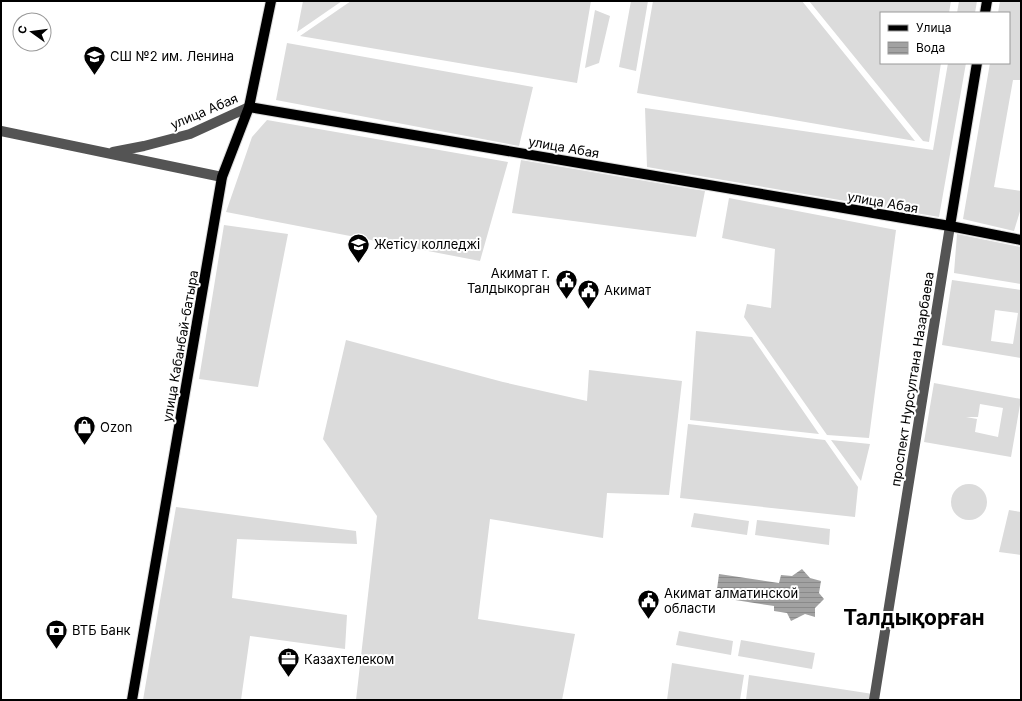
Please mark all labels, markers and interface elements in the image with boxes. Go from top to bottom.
north arrow [12,12,52,52]
legend [880,12,1010,64]
text: Улица [916,20,951,35]
text: С [15,24,30,35]
text: Вода [916,40,945,55]
school or university icon: СШ №2 им. Ленина [82,43,108,76]
place label: СШ №2 им. Ленина [110,48,234,64]
street label: улица Абая [168,90,240,132]
street label: улица Абая [527,133,601,161]
street label: улица Абая [846,188,920,216]
school or university icon: Жетісу колледжі [346,231,372,264]
place label: Жетісу колледжі [374,236,480,252]
place label: Акимат г. Талдыкорган [467,265,550,296]
public building icon: Акимат г. Талдыкорган [553,267,579,300]
street label: улица Кабанбай-батыра [159,269,201,423]
street label: проспект Нурсултана Назарбаева [887,271,937,487]
public building icon: Акимат [576,277,602,310]
place label: Акимат [604,282,651,298]
shop icon: Ozon [71,414,97,447]
place label: Ozon [100,419,132,435]
place label: Акимат алматинской области [664,585,798,616]
public building icon: Акимат алматинской области [635,587,661,620]
district label: Талдықорған [843,605,985,630]
bank icon: ВТБ Банк [43,617,69,650]
place label: ВТБ Банк [72,622,131,638]
office icon: Казахтелеком [275,646,301,679]
place label: Казахтелеком [304,651,394,667]

